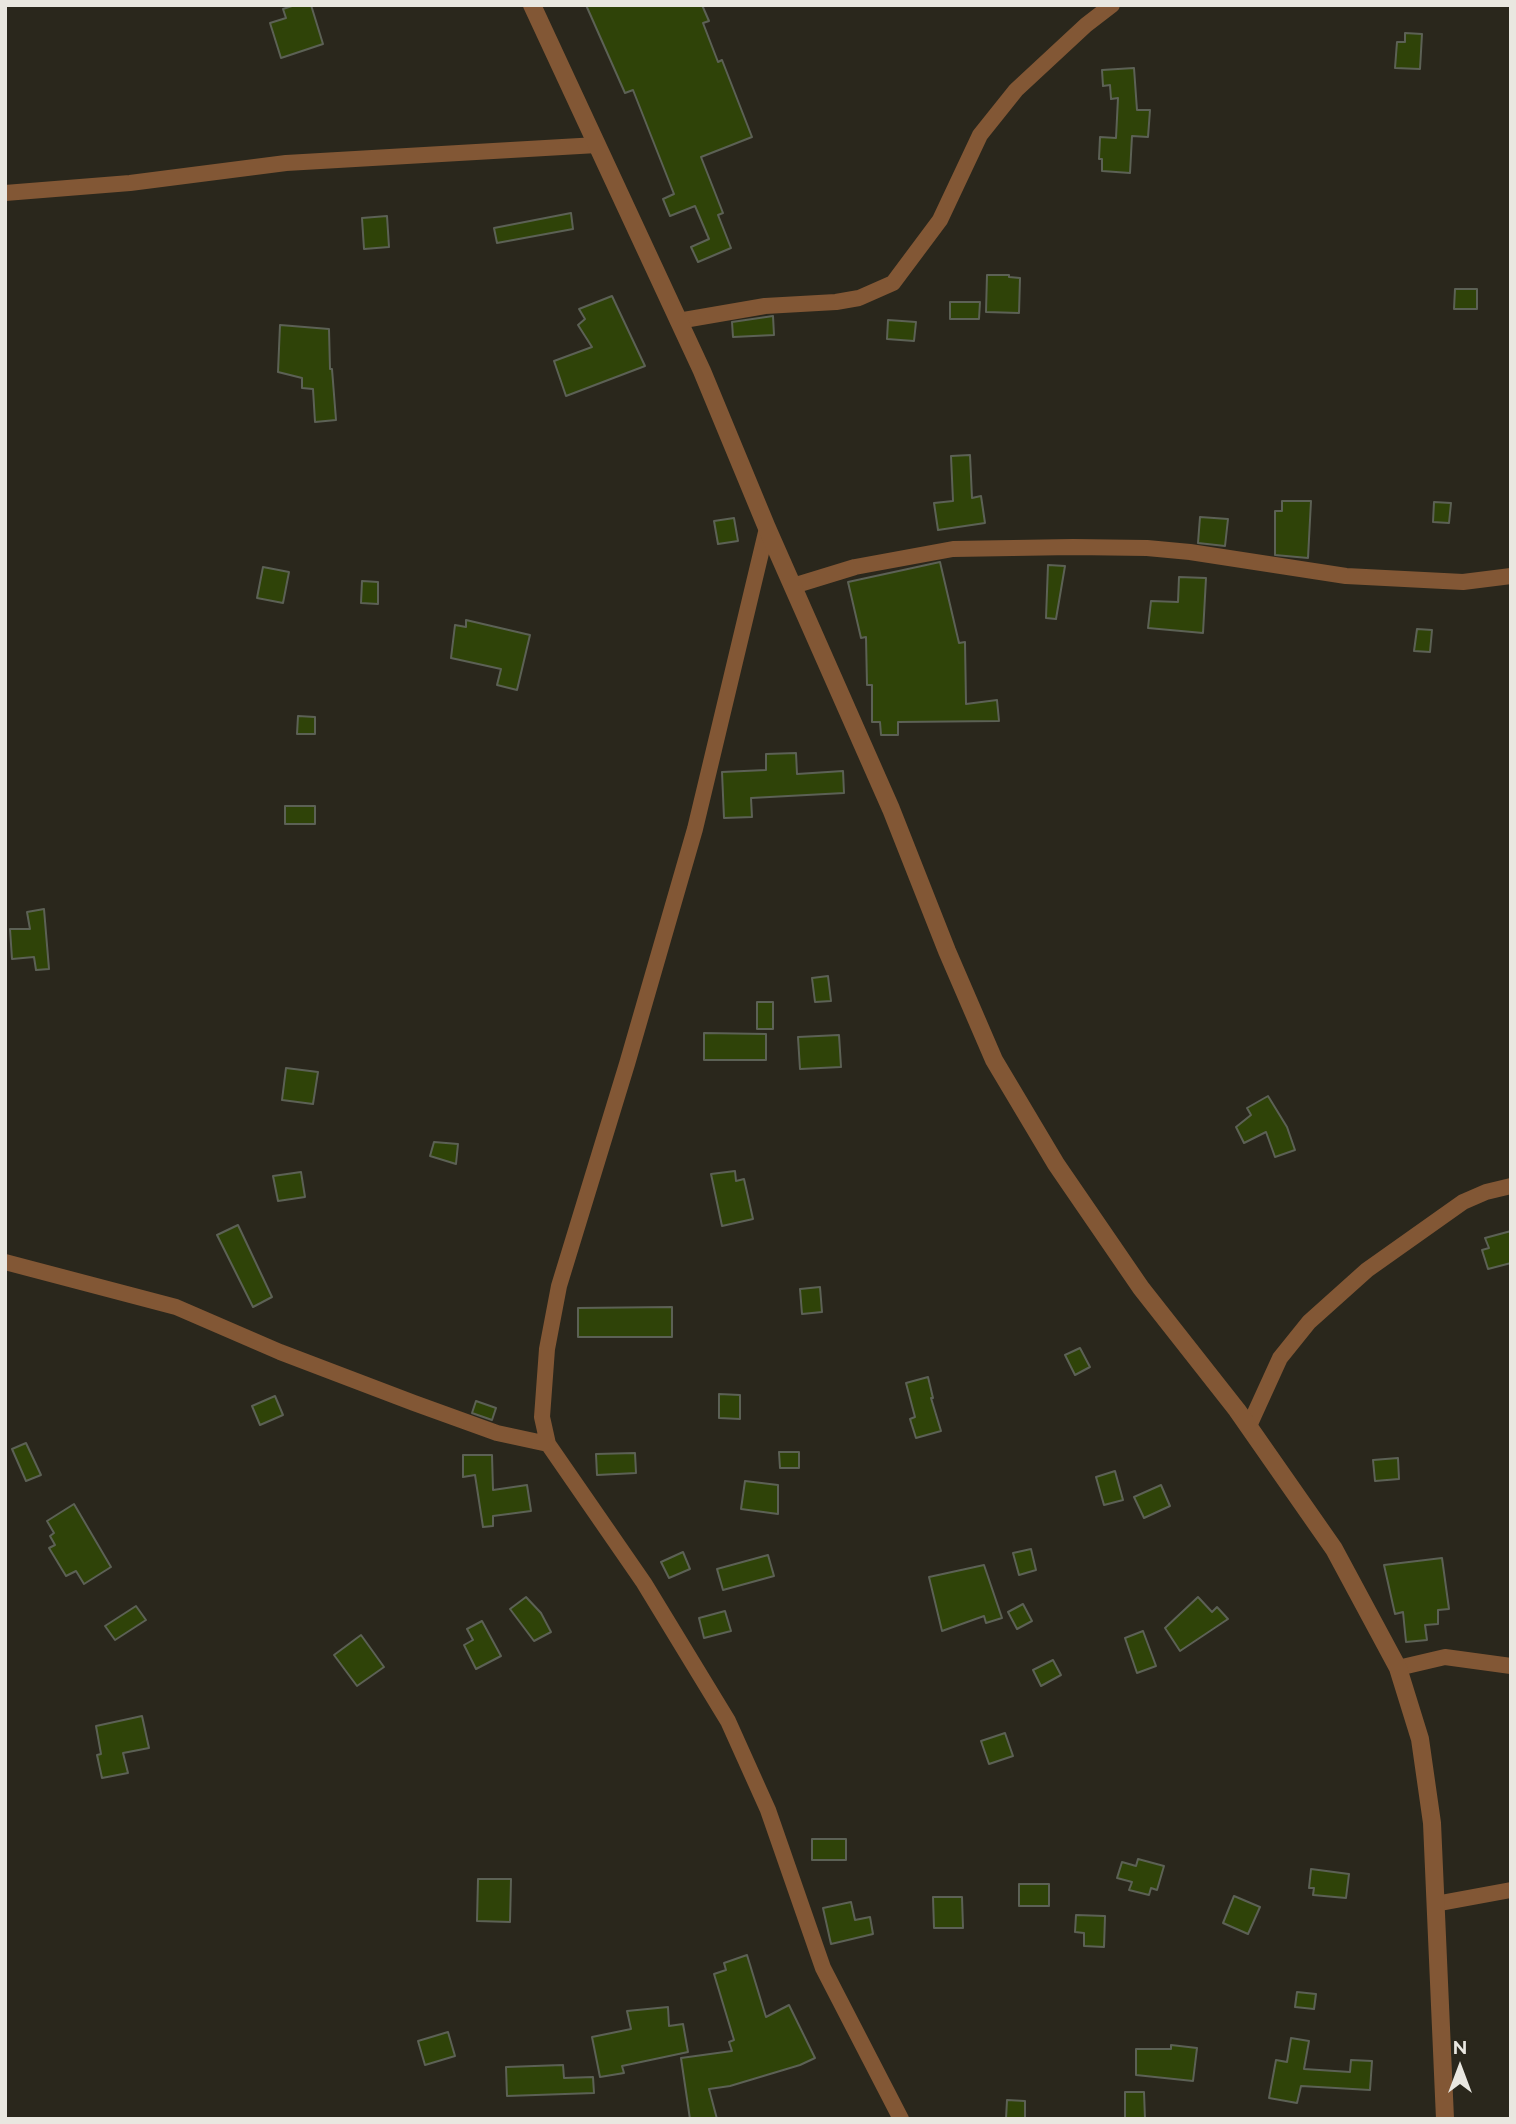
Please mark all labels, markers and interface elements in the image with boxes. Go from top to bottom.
north arrow [1425,2033,1495,2103]
text: N [1453,2036,1467,2058]

